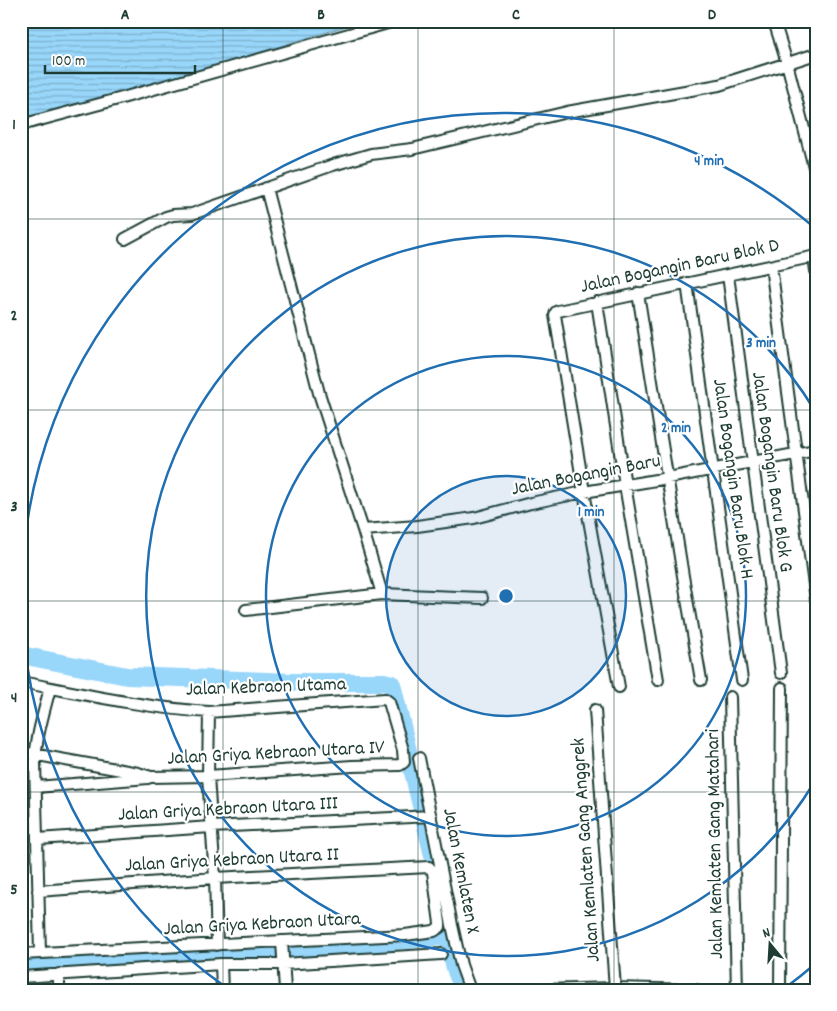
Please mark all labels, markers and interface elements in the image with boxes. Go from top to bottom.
text: A [121,4,130,27]
text: B [317,4,325,27]
text: C [512,4,520,27]
text: D [708,4,717,27]
scale bar [45,42,195,74]
text: 100 m [52,51,85,73]
text: 1 [12,114,16,137]
text: 4 min [694,151,724,173]
street label: Jalan Bogangin Baru Blok D [578,232,782,302]
text: 2 [11,305,18,328]
text: 3 min [746,333,776,355]
street label: Jalan Bogangin Baru Blok G [743,370,799,574]
street label: Jalan Bogangin Baru Blok H [704,377,760,581]
text: 2 min [661,418,691,440]
street label: Jalan Bogangin Baru [509,448,663,504]
text: 3 [10,496,18,519]
text: 1 min [578,502,604,524]
centre of rings [497,587,515,605]
street label: Jalan Kebraon Utama [185,671,347,705]
text: 4 [11,687,17,710]
street label: Jalan Kemlaten Gang Matahari [700,728,732,959]
street label: Jalan Griya Kebraon Utara IV [167,734,386,774]
street label: Jalan Kemlaten Gang Anggrek [565,737,609,963]
street label: Jalan Griya Kebraon Utara III [117,790,339,830]
street label: Jalan Kemlaten X [434,806,486,936]
street label: Jalan Griya Kebraon Utara II [124,841,340,881]
text: 5 [10,879,18,902]
street label: Jalan Griya Kebraon Utara [163,906,362,944]
north arrow [744,918,794,968]
text: N [760,923,773,944]

